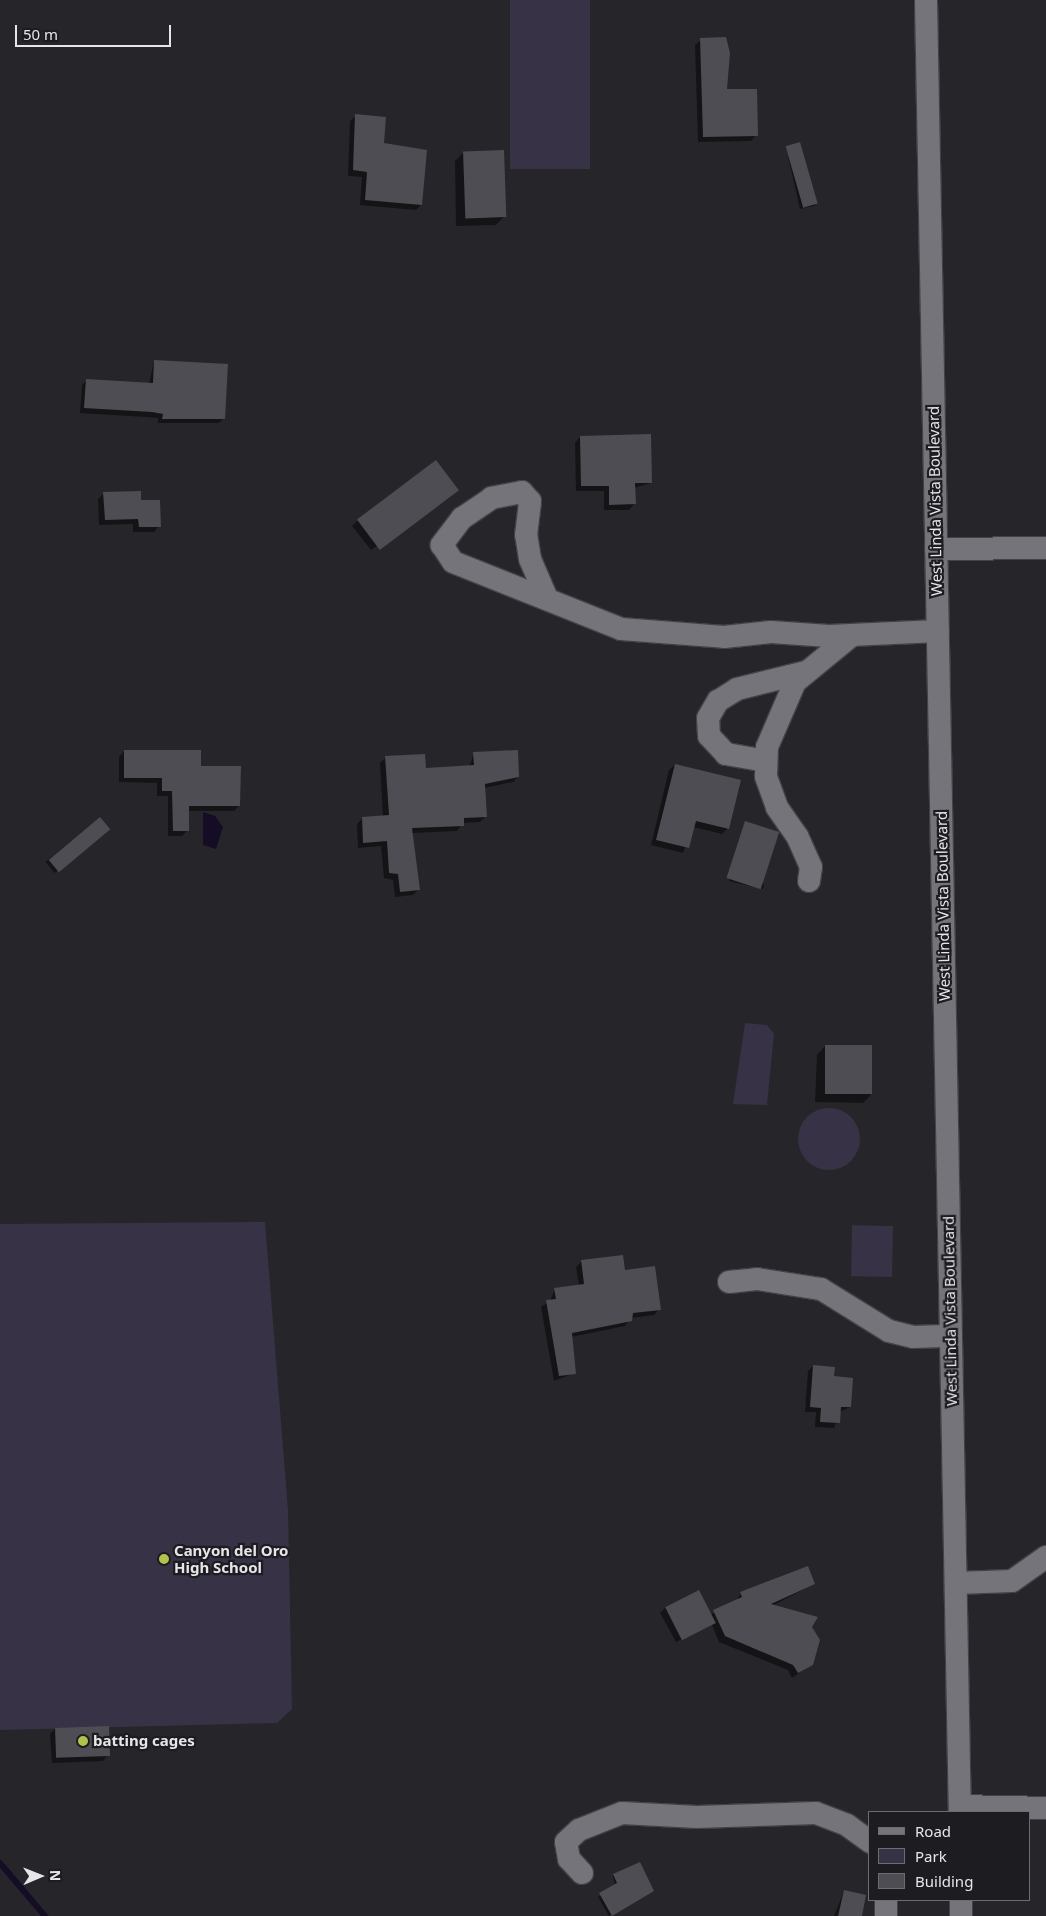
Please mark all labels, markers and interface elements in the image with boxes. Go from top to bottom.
scale bar [18,15,174,47]
text: 50 m [23,24,58,44]
street label: West Linda Vista Boulevard [924,406,946,596]
street label: West Linda Vista Boulevard [932,811,954,1001]
street label: West Linda Vista Boulevard [939,1216,961,1406]
place label: Canyon del Oro High School [174,1541,288,1576]
marker: Canyon del Oro High School [158,1553,170,1565]
place label: batting cages [93,1732,195,1750]
marker: batting cages [77,1735,89,1747]
legend [868,1811,1031,1901]
text: Road [915,1821,951,1841]
text: Park [915,1846,947,1866]
north arrow [15,1851,65,1901]
text: N [46,1870,65,1882]
text: Building [915,1871,973,1891]

